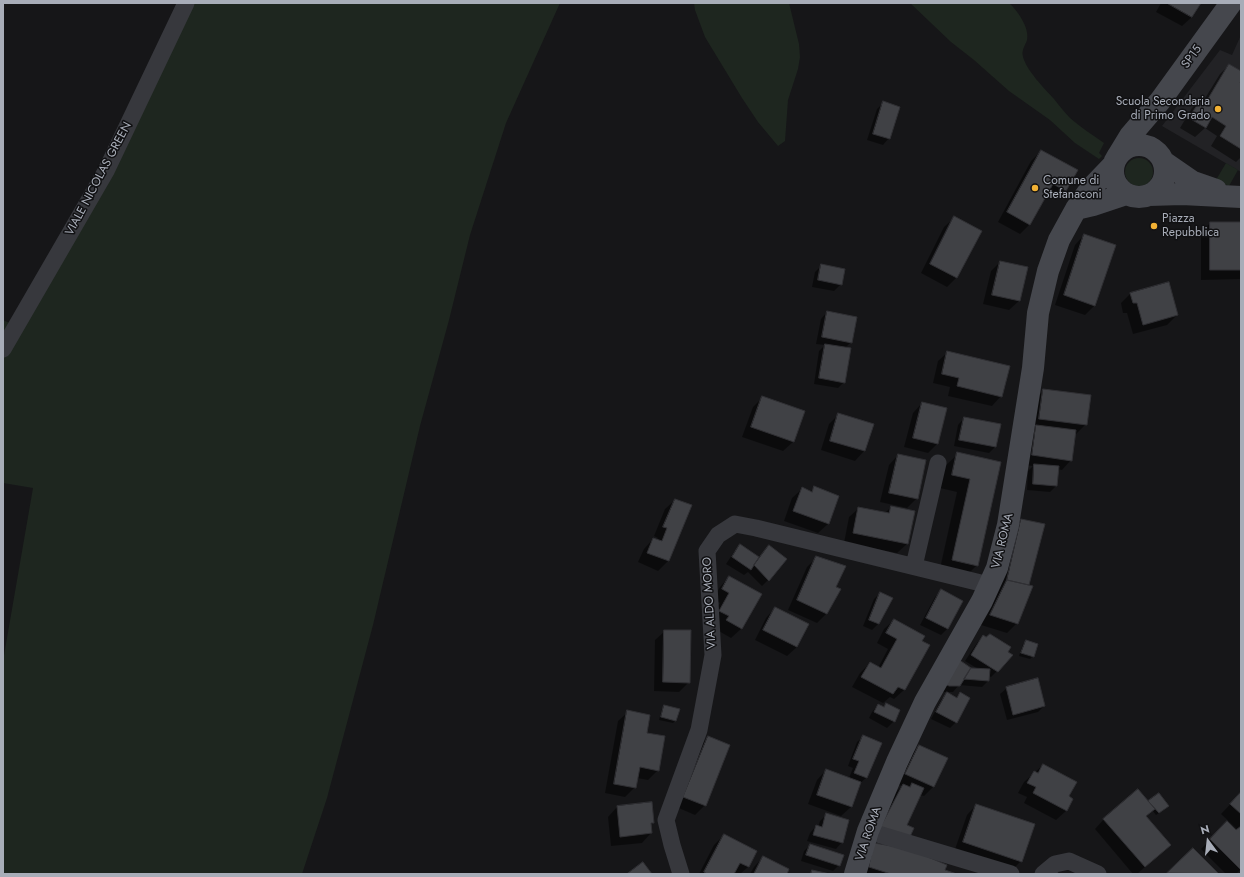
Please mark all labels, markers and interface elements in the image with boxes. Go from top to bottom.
street label: SP15 [1179,43,1205,71]
place label: Scuola Secondaria di Primo Grado [1116,95,1210,123]
marker: Scuola Secondaria di Primo Grado [1213,104,1223,114]
street label: VIALE NICOLAS GREEN [63,120,135,238]
place label: Comune di Stefanaconi [1043,174,1102,202]
marker: Comune di Stefanaconi [1030,183,1040,193]
place label: Piazza Repubblica [1162,212,1219,240]
marker: Piazza Repubblica [1149,221,1159,231]
street label: VIA ROMA [989,512,1017,570]
street label: VIA ALDO MORO [700,557,720,649]
street label: VIA ROMA [853,805,885,863]
north arrow [1188,821,1228,861]
text: N [1199,821,1211,838]

